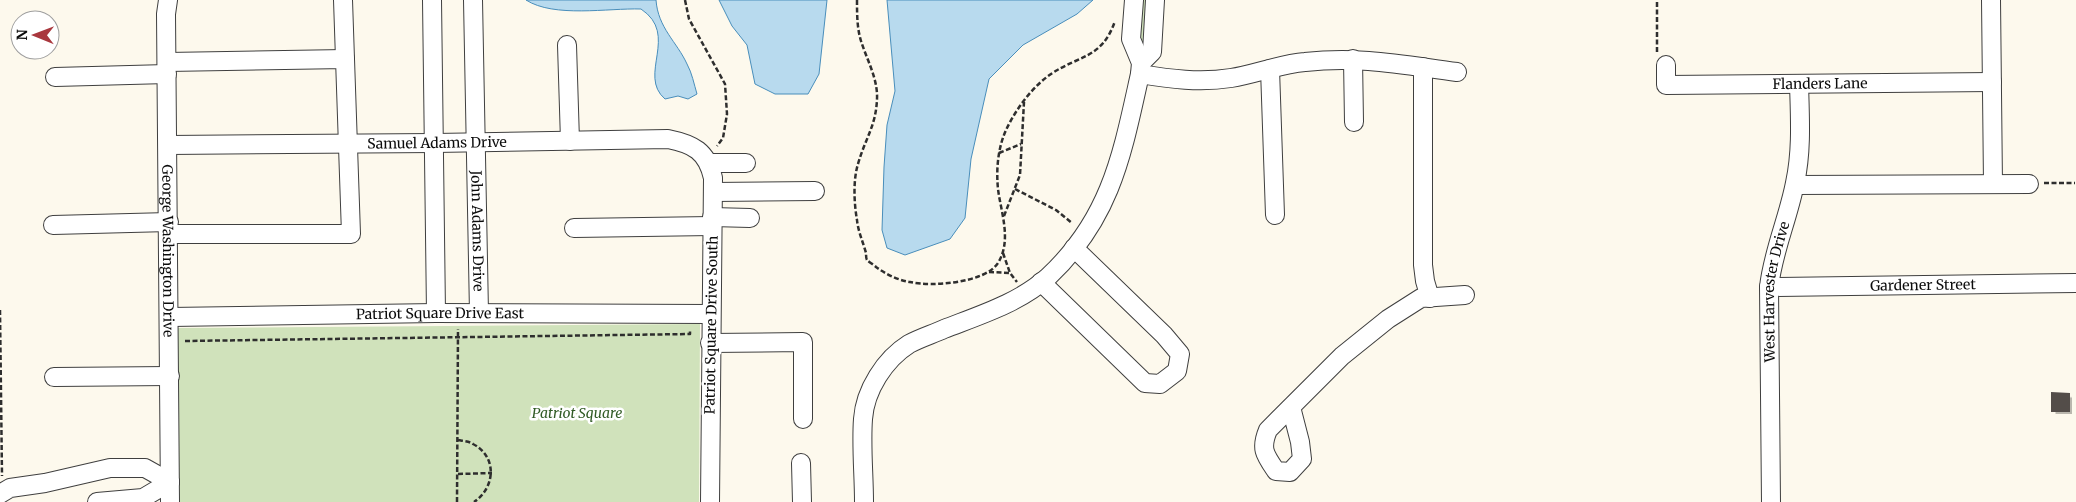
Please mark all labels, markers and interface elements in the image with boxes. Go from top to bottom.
north arrow [10,10,60,60]
text: N [13,29,31,40]
street label: Flanders Lane [1772,74,1868,93]
street label: Samuel Adams Drive [367,133,507,153]
street label: George Washington Drive [158,164,178,337]
street label: John Adams Drive [467,169,488,292]
street label: West Harvester Drive [1760,219,1793,363]
street label: Patriot Square Drive South [700,236,722,414]
street label: Gardener Street [1870,275,1976,295]
street label: Patriot Square Drive East [356,304,525,323]
park label: Patriot Square [532,404,622,422]

